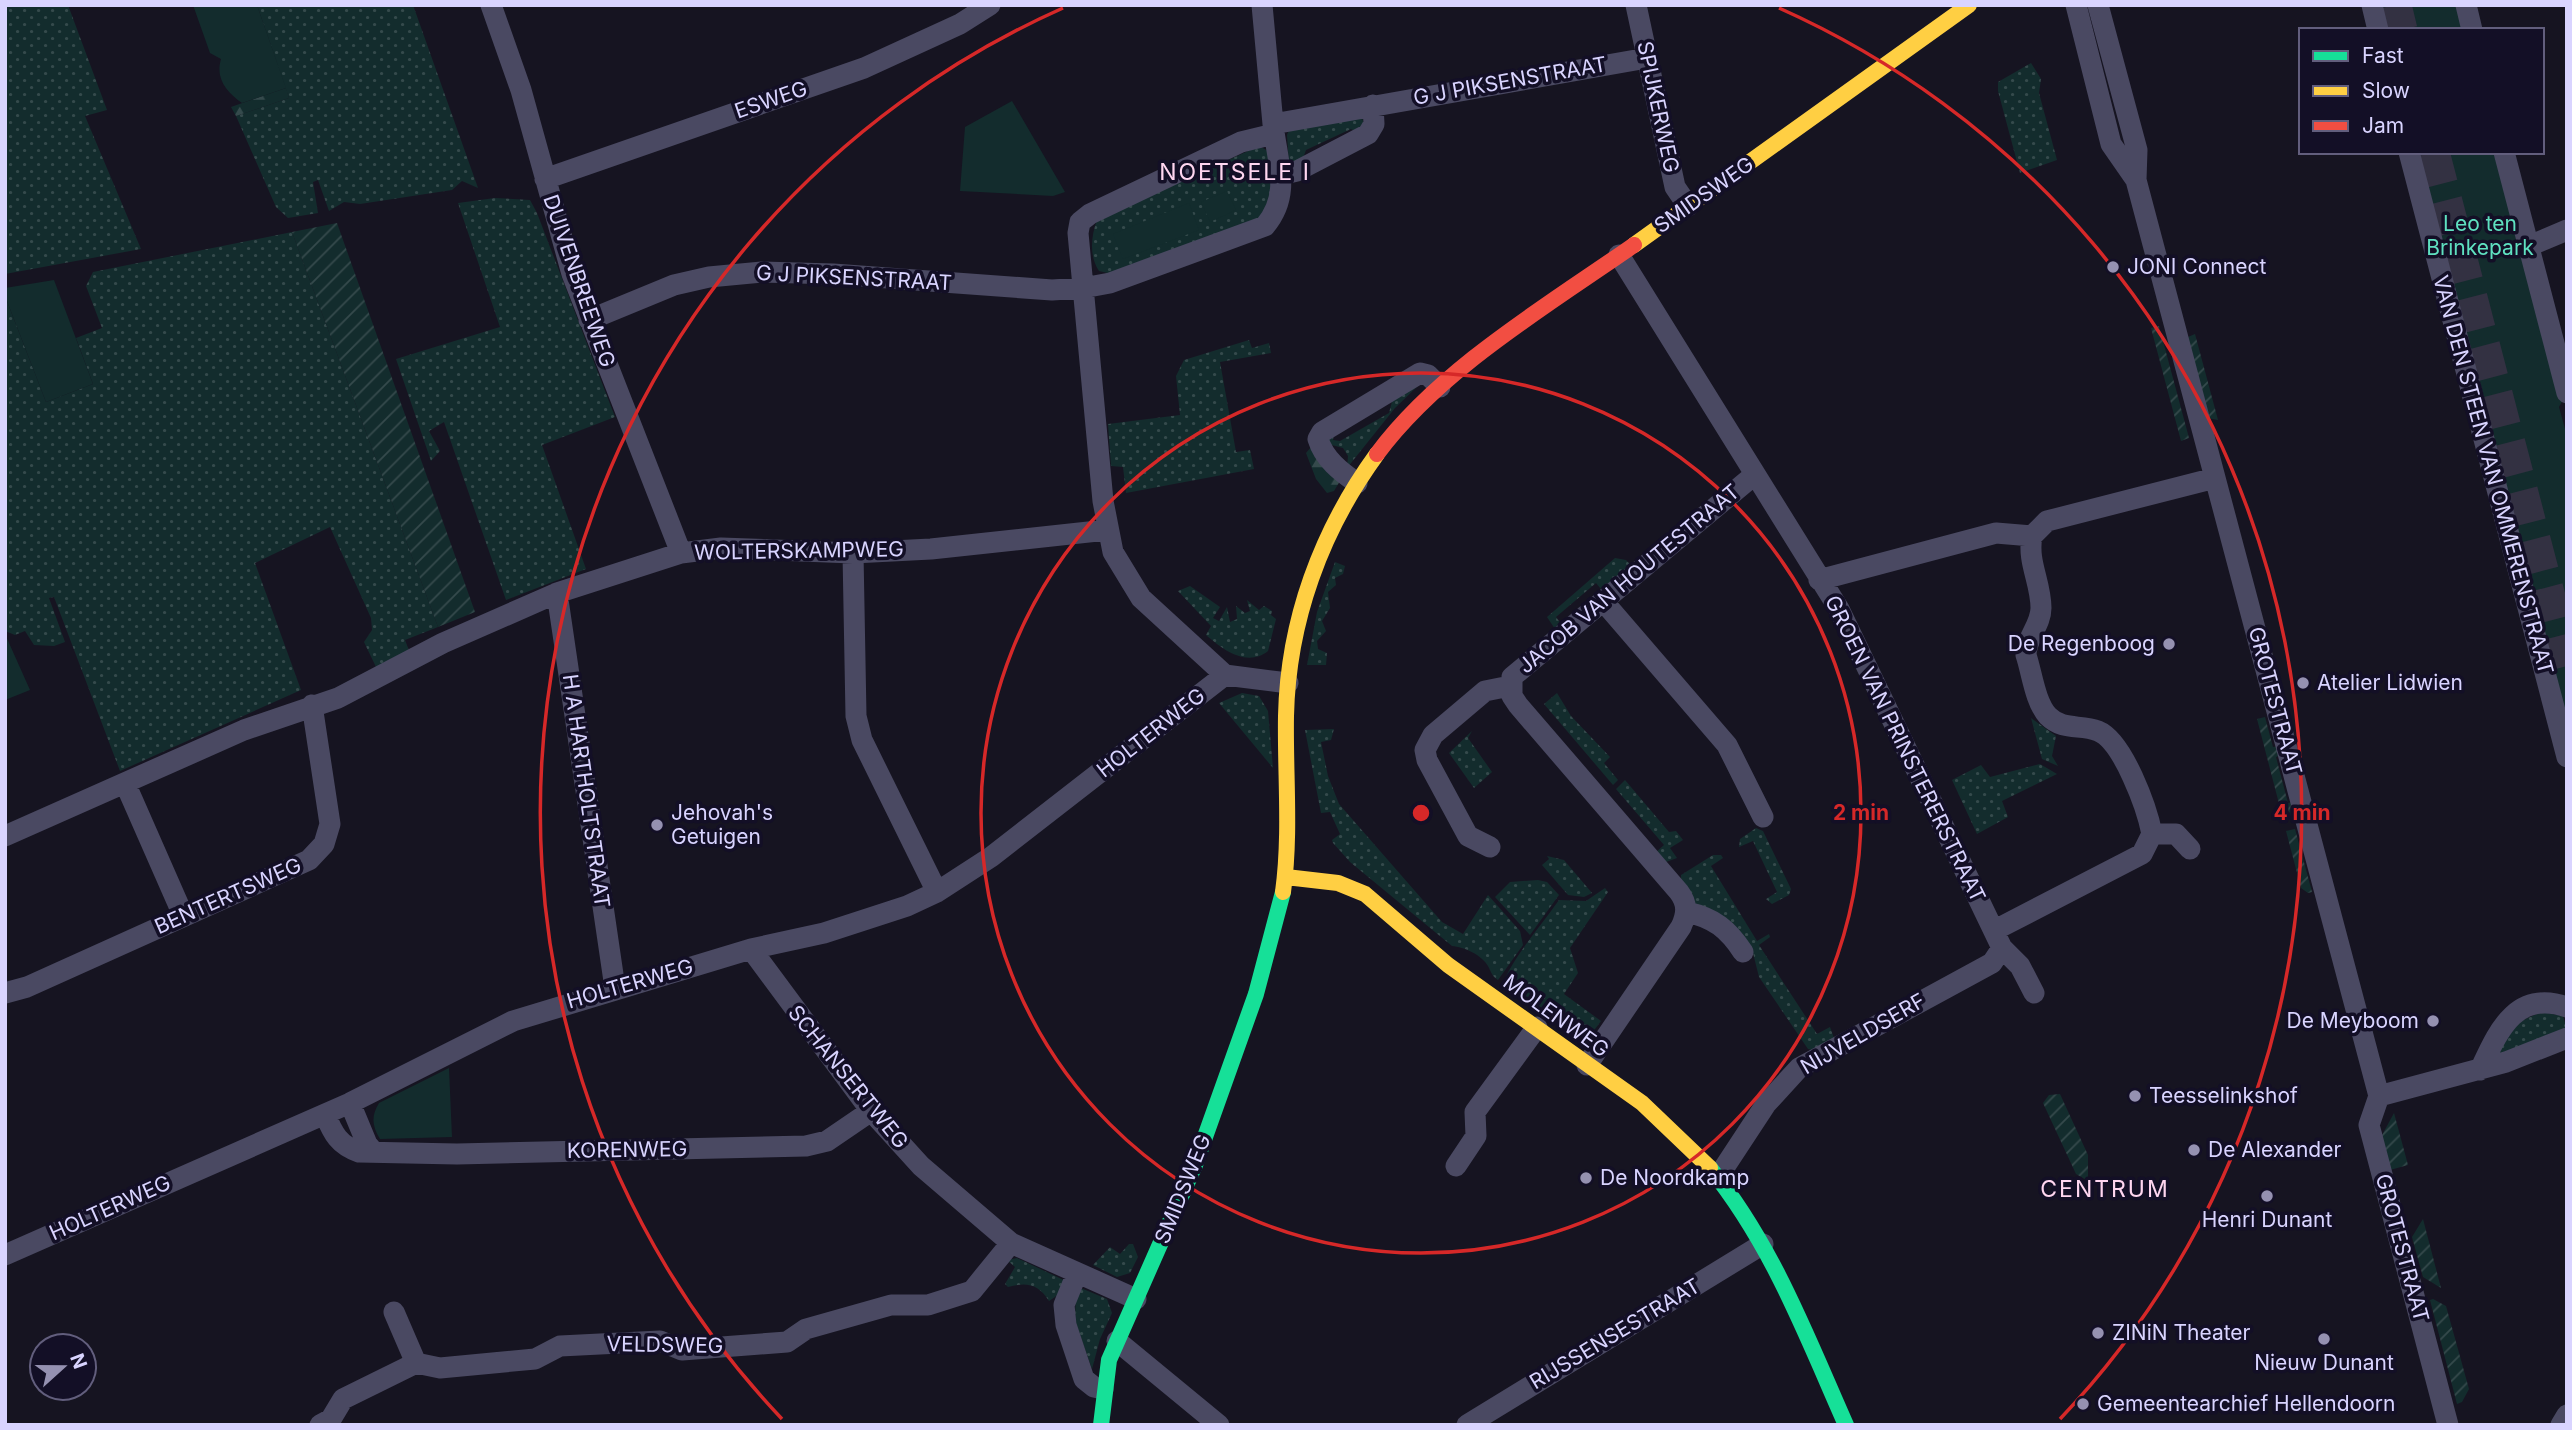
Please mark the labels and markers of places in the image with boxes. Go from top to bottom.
place label: JONI Connect [2127,254,2266,279]
marker: JONI Connect [2105,259,2121,275]
place label: De Regenboog [2008,631,2155,656]
marker: De Regenboog [2161,636,2177,652]
place label: Atelier Lidwien [2317,670,2463,695]
marker: Atelier Lidwien [2295,675,2311,691]
place label: Jehovah's Getuigen [671,800,773,849]
centre of rings [1409,801,1433,825]
marker: Jehovah's Getuigen [649,817,665,833]
place label: De Meyboom [2287,1008,2419,1033]
marker: De Meyboom [2425,1013,2441,1029]
place label: Teesselinkshof [2149,1083,2298,1108]
marker: Teesselinkshof [2127,1088,2143,1104]
place label: De Alexander [2208,1137,2341,1162]
marker: De Alexander [2186,1142,2202,1158]
place label: De Noordkamp [1600,1165,1749,1190]
marker: De Noordkamp [1578,1170,1594,1186]
marker: Henri Dunant [2259,1188,2275,1204]
place label: Henri Dunant [2202,1207,2332,1232]
place label: ZINiN Theater [2112,1320,2251,1345]
marker: ZINiN Theater [2090,1325,2106,1341]
marker: Nieuw Dunant [2316,1331,2332,1347]
place label: Nieuw Dunant [2254,1350,2394,1375]
place label: Gemeentearchief Hellendoorn [2097,1391,2395,1416]
marker: Gemeentearchief Hellendoorn [2075,1396,2091,1412]

